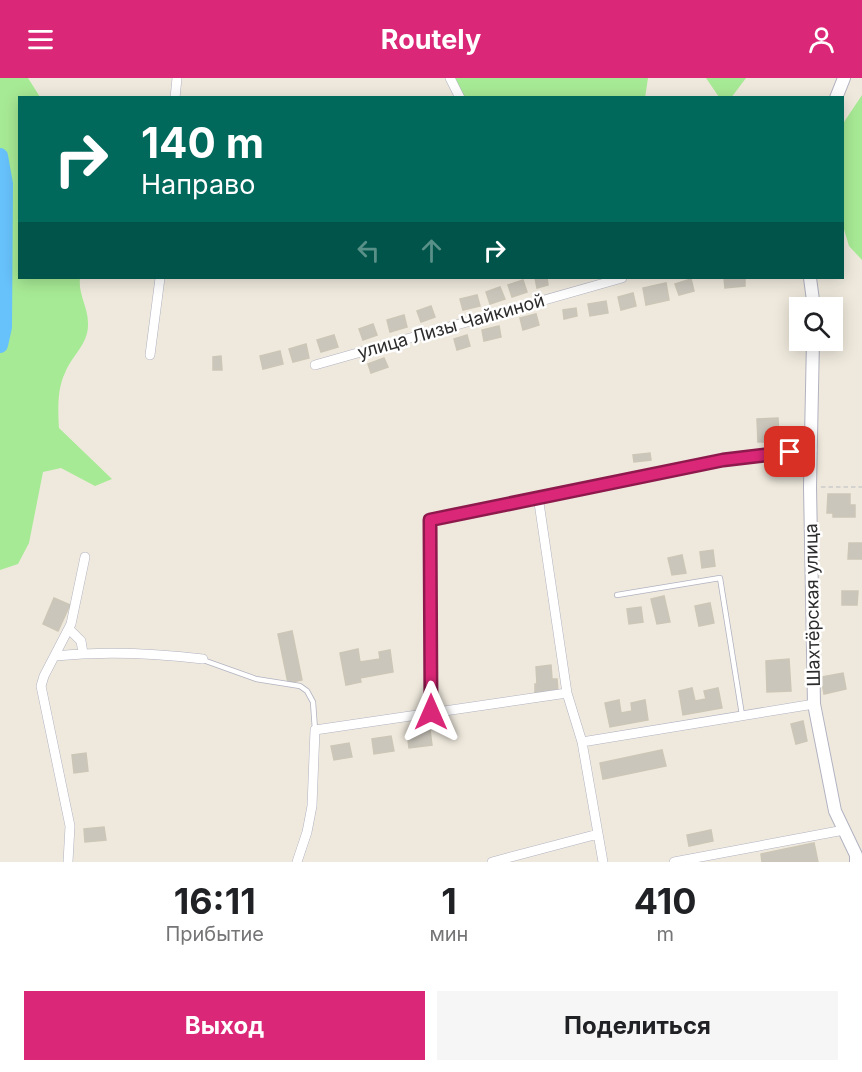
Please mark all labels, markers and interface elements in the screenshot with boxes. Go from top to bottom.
icon: menu [24,23,57,56]
text: Routely [381,23,481,56]
icon: person [805,23,838,56]
text: 140 m [141,117,264,168]
icon: right [42,120,120,198]
text: Направо [141,168,256,201]
icon: left [352,234,385,267]
icon: ahead [415,234,448,267]
icon: right [478,234,511,267]
street label: улица Лизы Чайкиной [355,289,547,363]
map controls [789,297,843,351]
button: search [789,297,843,351]
pin [764,426,815,477]
icon: arrive [773,435,806,468]
street label: Шахтёрская улица [800,523,824,687]
position arrow [399,680,463,744]
text: 16:11 [174,879,256,923]
text: 1 [441,879,457,923]
text: 410 [634,879,697,923]
text: Прибытие [165,922,264,946]
text: мин [429,922,468,946]
text: m [656,922,674,946]
button: Выход [24,991,425,1060]
button: Поделиться [437,991,838,1060]

